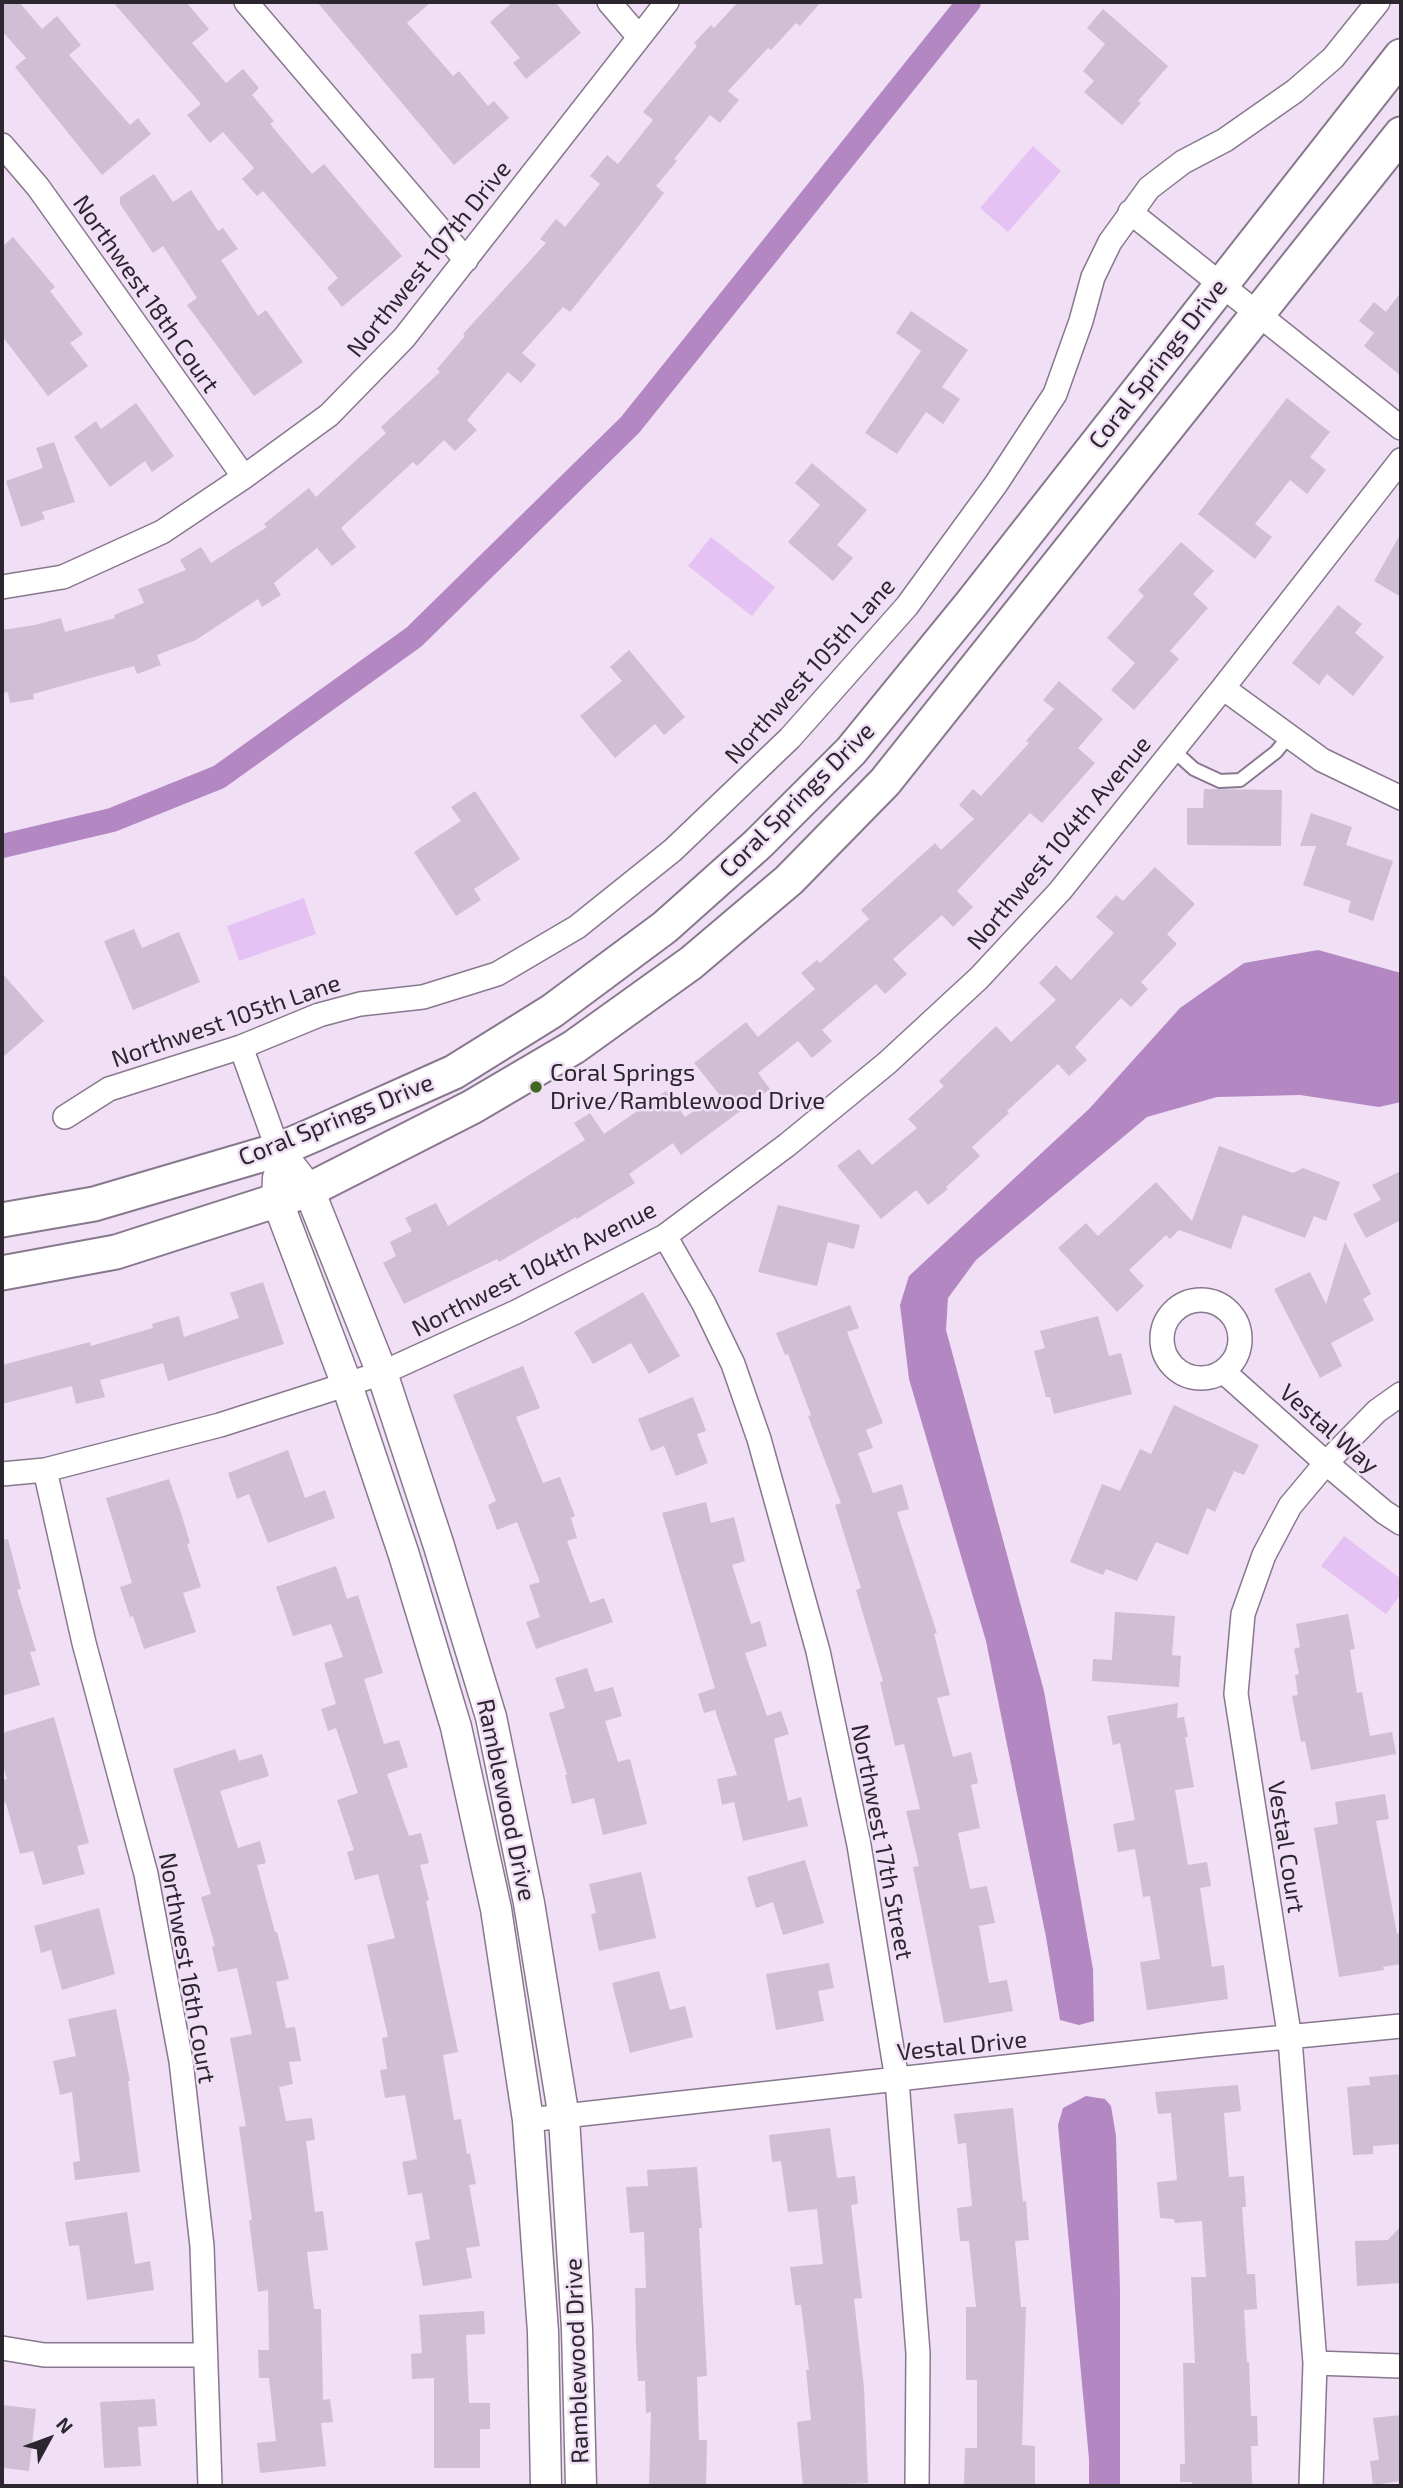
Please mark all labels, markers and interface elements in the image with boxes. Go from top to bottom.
street label: Northwest 107th Drive [341,155,517,363]
street label: Northwest 18th Court [67,190,225,398]
street label: Coral Springs Drive [1083,273,1233,455]
street label: Northwest 105th Lane [719,572,901,770]
street label: Coral Springs Drive [713,716,881,884]
street label: Northwest 104th Avenue [961,730,1157,956]
street label: Northwest 105th Lane [108,968,344,1074]
place label: Coral Springs Drive/Ramblewood Drive [550,1059,825,1115]
street label: Coral Springs Drive [234,1068,438,1172]
marker: Coral Springs Drive/Ramblewood Drive [528,1079,544,1095]
street label: Northwest 104th Avenue [407,1195,661,1343]
street label: Vestal Way [1274,1378,1384,1480]
street label: Ramblewood Drive [471,1696,541,1904]
street label: Northwest 17th Street [845,1722,919,1962]
street label: Vestal Court [1261,1779,1311,1915]
street label: Northwest 16th Court [152,1850,222,2086]
street label: Vestal Drive [896,2025,1028,2067]
street label: Ramblewood Drive [559,2258,595,2464]
north arrow [14,2404,84,2474]
text: N [52,2412,78,2438]

